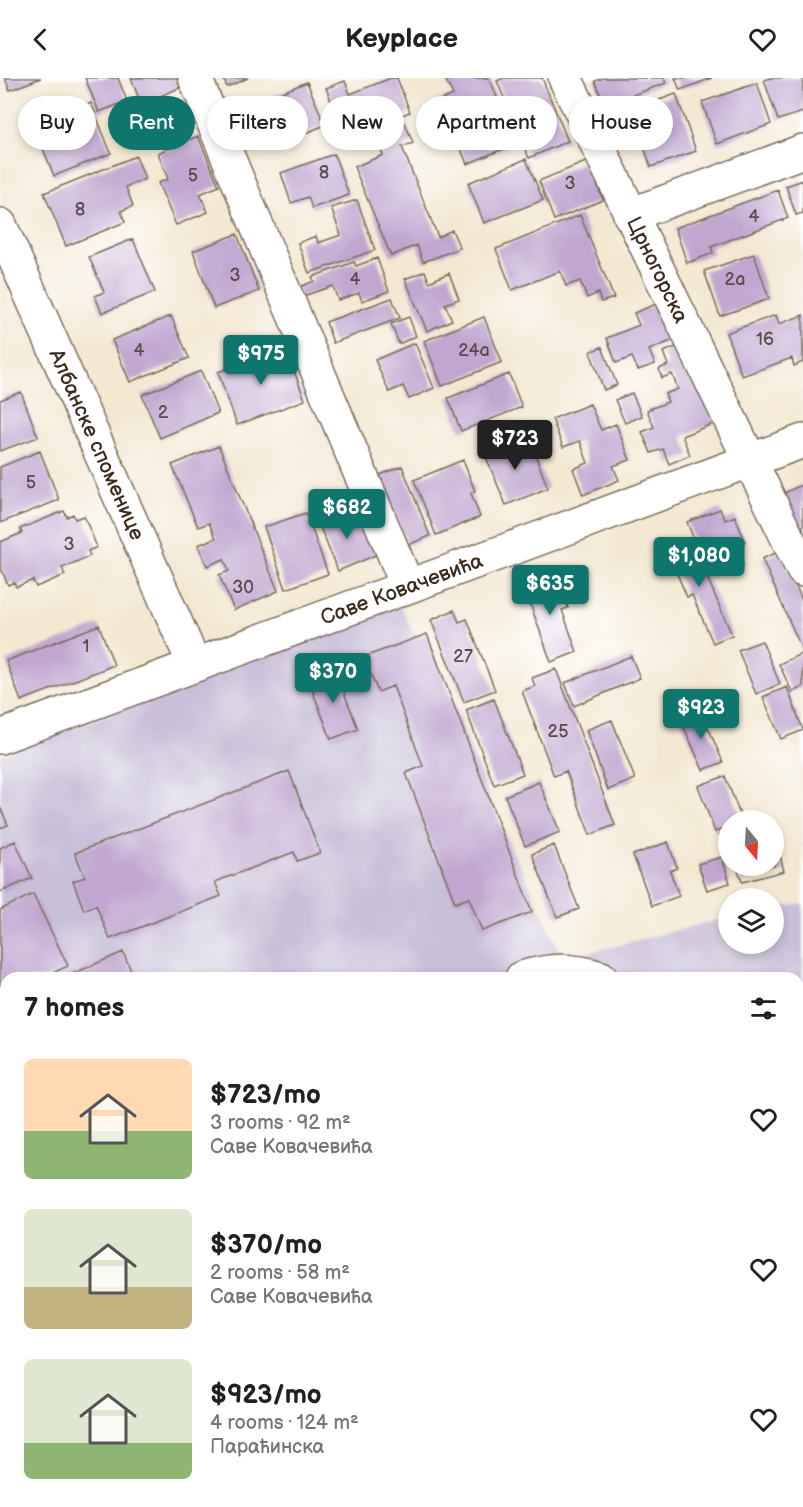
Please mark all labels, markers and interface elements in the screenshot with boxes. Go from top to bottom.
icon: back [24,23,57,56]
text: Keyplace [345,23,458,55]
icon: heart [746,23,779,56]
chip: Buy [18,96,96,150]
chip: Rent [108,96,195,150]
chip: Filters [207,96,308,150]
chip: New [320,96,404,150]
chip: Apartment [416,96,557,150]
chip: House [569,96,673,150]
house number: 8 [319,162,329,183]
house number: 5 [188,165,198,186]
house number: 3 [564,173,576,194]
house number: 8 [75,199,85,220]
house number: 4 [749,206,760,227]
street label: Црногорска [621,213,694,327]
house number: 3 [229,265,241,286]
house number: 4 [350,269,361,290]
house number: 2a [725,269,745,290]
house number: 16 [756,329,774,350]
pin: $975 [225,335,297,386]
house number: 4 [134,340,145,361]
house number: 24a [458,340,490,361]
text: $975 [237,342,285,366]
street label: Албанске споменице [44,344,150,544]
house number: 2 [158,402,169,423]
pin: $723 [479,420,551,471]
text: $723 [491,427,539,451]
house number: 5 [26,472,36,493]
pin: $682 [311,489,383,540]
text: $682 [322,496,372,520]
house number: 3 [63,534,75,555]
pin: $1,080 [650,537,748,588]
text: $1,080 [668,544,730,568]
street label: Саве Ковачевића [317,547,487,630]
pin: $635 [514,565,586,616]
text: $635 [526,572,574,596]
house number: 30 [232,577,254,598]
house number: 1 [83,636,89,657]
house number: 27 [453,646,473,667]
pin: $370 [297,653,369,704]
text: $370 [309,660,357,684]
pin: $923 [665,689,737,740]
text: $923 [677,696,725,720]
house number: 25 [548,721,568,742]
north arrow [718,810,784,876]
map controls [718,810,784,954]
button: layers [718,888,784,954]
icon: filters [747,992,780,1025]
text: 7 homes [24,993,124,1024]
text: $723/mo [210,1080,321,1111]
icon: home [72,1083,144,1155]
icon: heart [747,1103,780,1136]
text: 3 rooms · 92 m² [210,1111,351,1135]
text: Саве Ковачевића [210,1135,373,1159]
text: $370/mo [210,1230,322,1261]
icon: home [72,1233,144,1305]
icon: heart [747,1253,780,1286]
text: 2 rooms · 58 m² [210,1261,350,1285]
text: Саве Ковачевића [210,1285,373,1309]
text: $923/mo [210,1380,322,1411]
icon: home [72,1383,144,1455]
icon: heart [747,1403,780,1436]
text: 4 rooms · 124 m² [210,1411,359,1435]
text: Параћинска [210,1435,324,1459]

